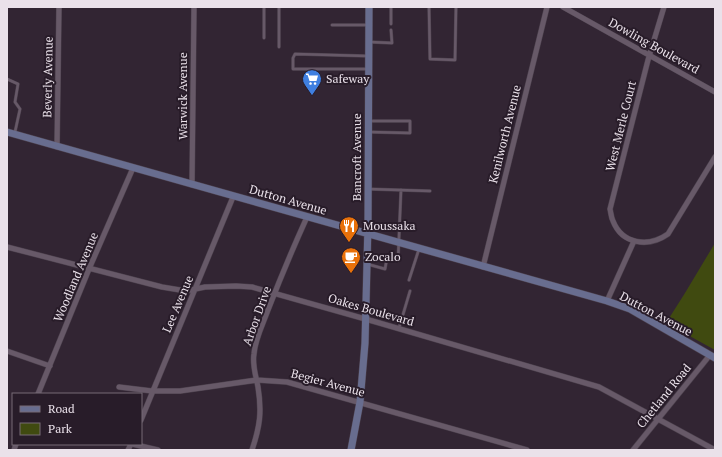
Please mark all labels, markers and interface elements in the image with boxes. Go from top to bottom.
street label: Dowling Boulevard [606,15,702,77]
street label: Beverly Avenue [39,36,56,118]
street label: Warwick Avenue [175,52,190,140]
supermarket icon: Safeway [301,68,323,96]
place label: Safeway [326,71,370,86]
street label: West Merle Court [602,79,639,173]
street label: Kenilworth Avenue [485,83,524,185]
street label: Bancroft Avenue [349,113,364,201]
street label: Dutton Avenue [248,181,329,218]
restaurant icon: Moussaka [338,215,360,243]
place label: Moussaka [363,218,416,233]
street label: Woodland Avenue [50,230,101,324]
cafe icon: Zocalo [340,246,362,274]
place label: Zocalo [365,249,401,264]
street label: Lee Avenue [159,273,196,335]
street label: Arbor Drive [239,284,274,348]
street label: Dutton Avenue [617,288,695,339]
street label: Oakes Boulevard [326,290,416,329]
street label: Chetland Road [633,360,694,431]
street label: Begier Avenue [289,365,367,400]
legend [12,393,142,445]
text: Road [48,401,75,416]
text: Park [48,421,73,436]

